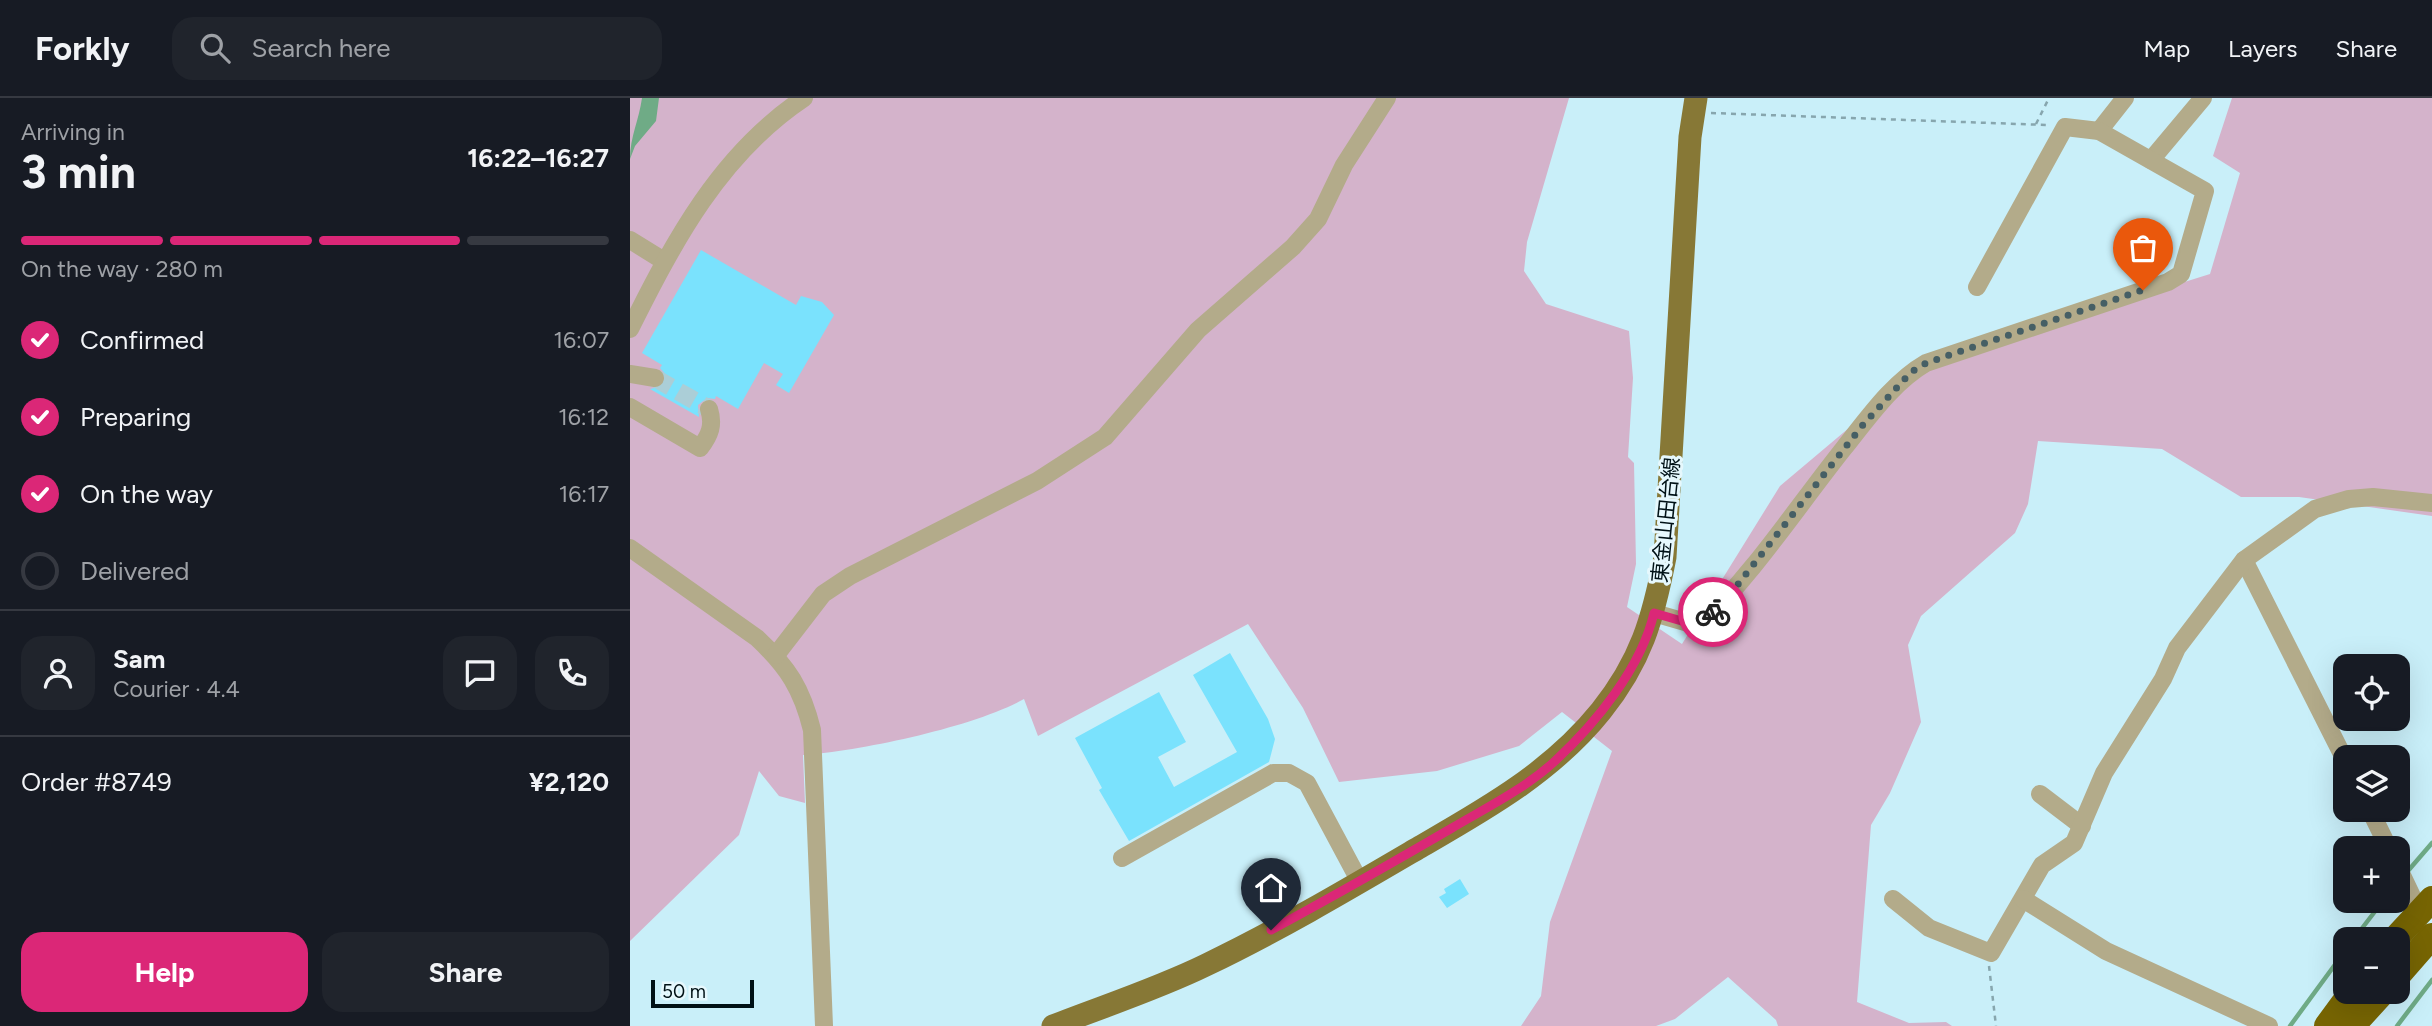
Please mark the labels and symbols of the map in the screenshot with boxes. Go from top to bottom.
pin [2113,218,2173,290]
street label: 東金山田台線 [1646,456,1685,584]
courier [1678,577,1748,647]
pin [1241,858,1301,930]
scale bar [651,977,754,1009]

